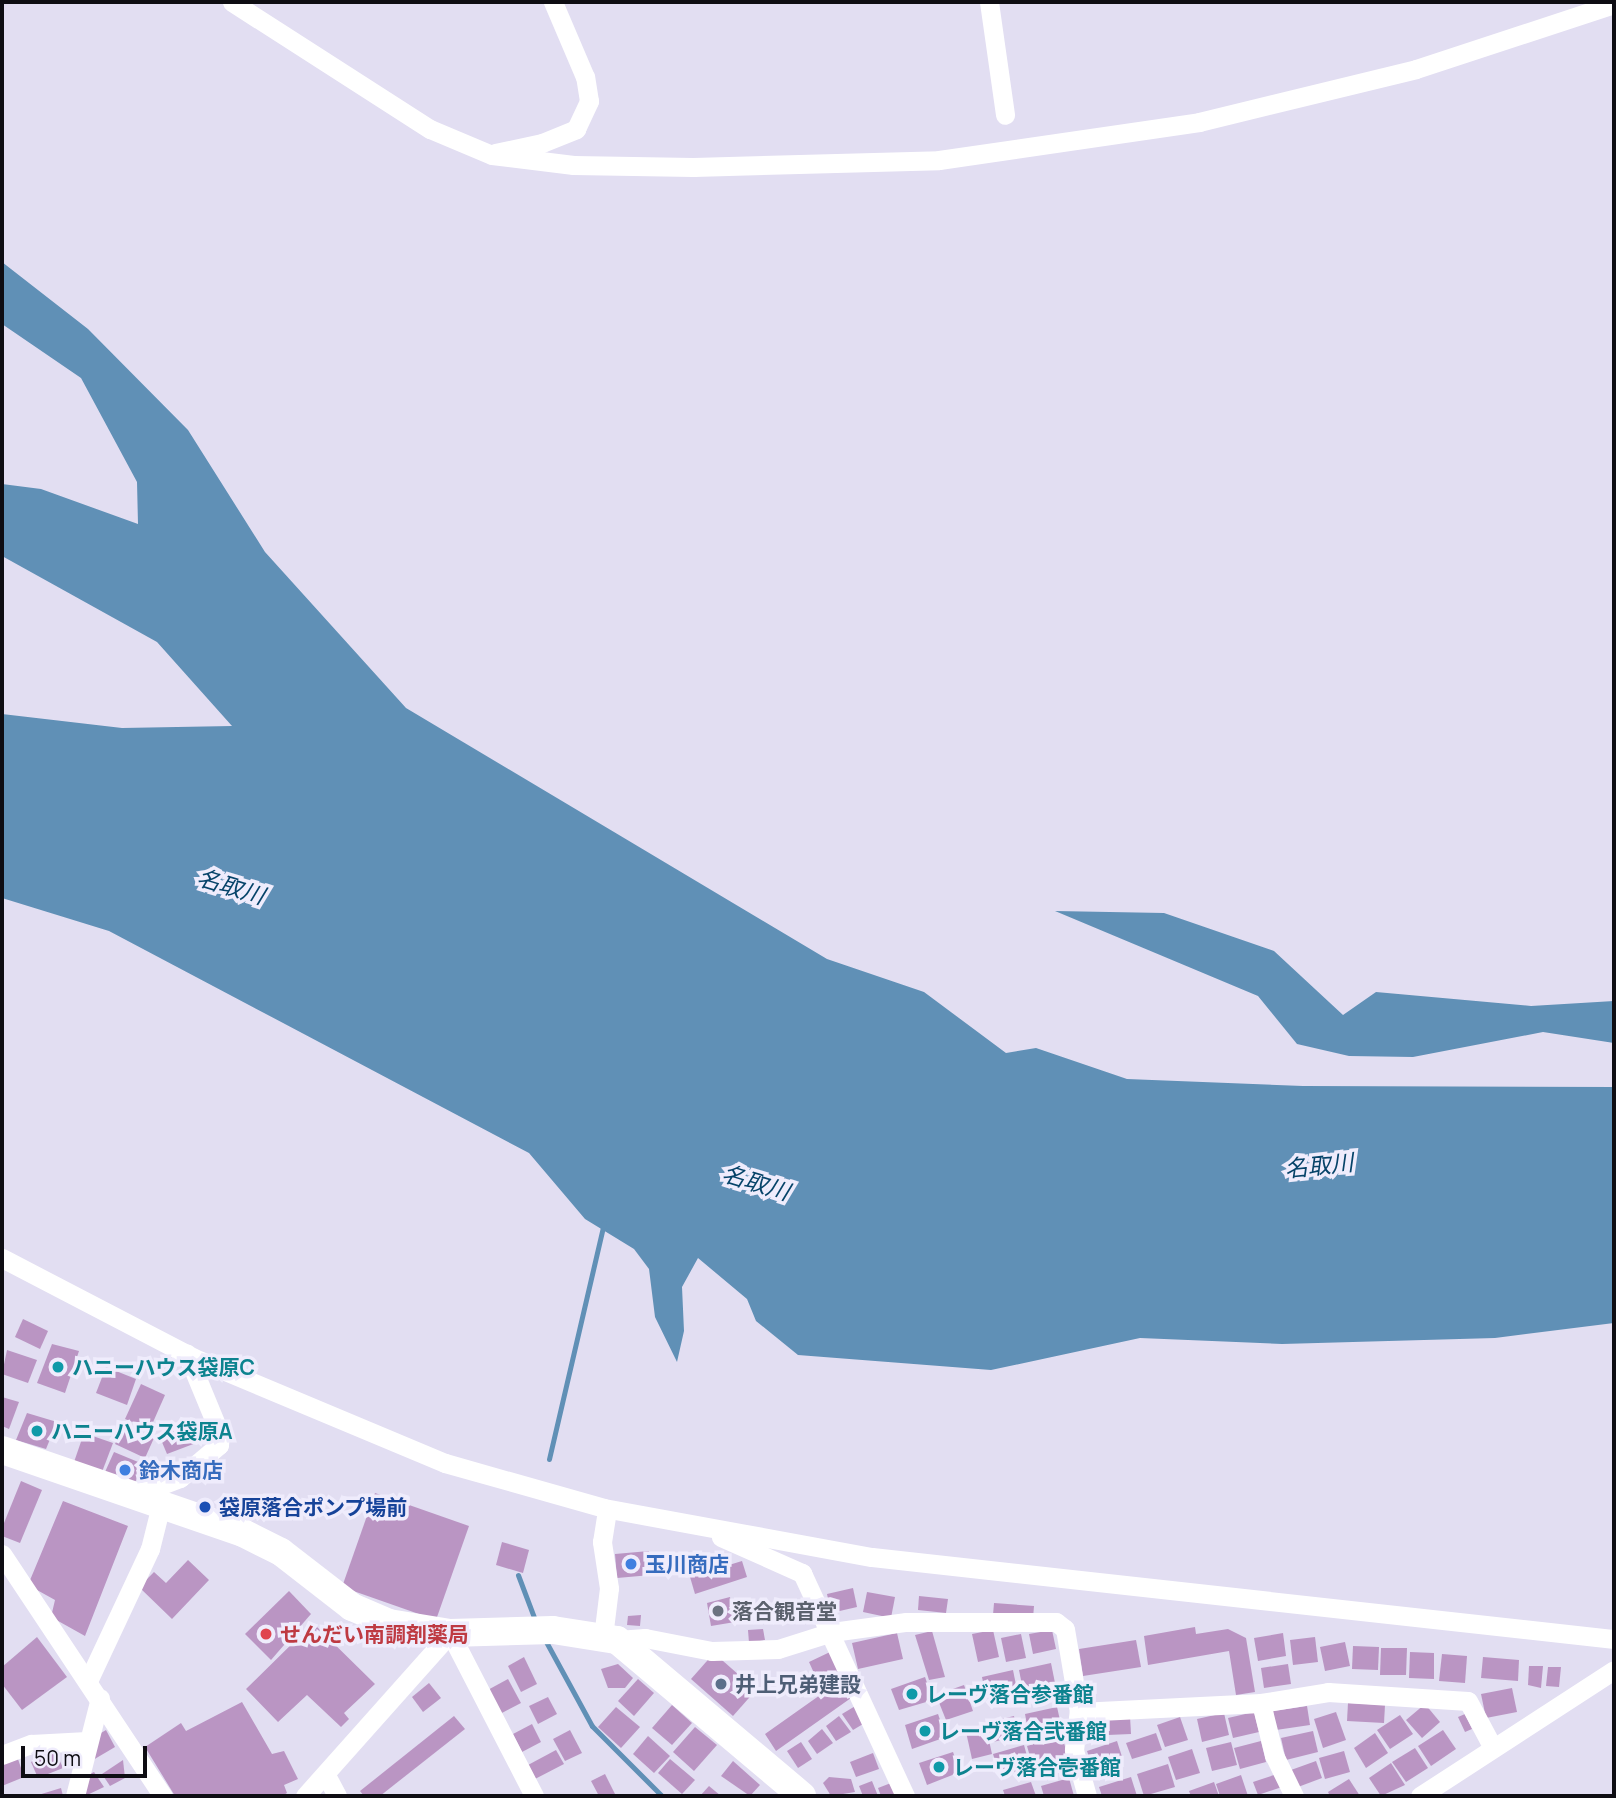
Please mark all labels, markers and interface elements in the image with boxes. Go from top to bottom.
water label: 名取川 [194,863,268,909]
water label: 名取川 [1283,1148,1355,1182]
water label: 名取川 [719,1159,793,1205]
place label: ハニーハウス袋原C [72,1354,256,1380]
marker: ハニーハウス袋原C [50,1359,66,1375]
place label: ハニーハウス袋原A [51,1418,233,1444]
marker: ハニーハウス袋原A [29,1423,45,1439]
place label: 鈴木商店 [139,1457,223,1483]
marker: 鈴木商店 [117,1462,133,1478]
place label: 袋原落合ポンプ場前 [219,1494,408,1520]
marker: 袋原落合ポンプ場前 [197,1499,213,1515]
place label: 玉川商店 [645,1551,729,1577]
marker: 玉川商店 [623,1556,639,1572]
place label: 落合観音堂 [732,1598,837,1624]
marker: 落合観音堂 [710,1603,726,1619]
place label: せんだい南調剤薬局 [280,1621,469,1647]
marker: せんだい南調剤薬局 [258,1626,274,1642]
place label: 井上兄弟建設 [735,1671,861,1697]
marker: 井上兄弟建設 [713,1676,729,1692]
place label: レーヴ落合参番館 [926,1681,1094,1707]
marker: レーヴ落合参番館 [904,1686,920,1702]
place label: レーヴ落合弐番館 [939,1718,1107,1744]
marker: レーヴ落合弐番館 [917,1723,933,1739]
scale bar [24,1731,150,1775]
text: 50 m [34,1744,81,1772]
place label: レーヴ落合壱番館 [953,1754,1121,1780]
marker: レーヴ落合壱番館 [931,1759,947,1775]

